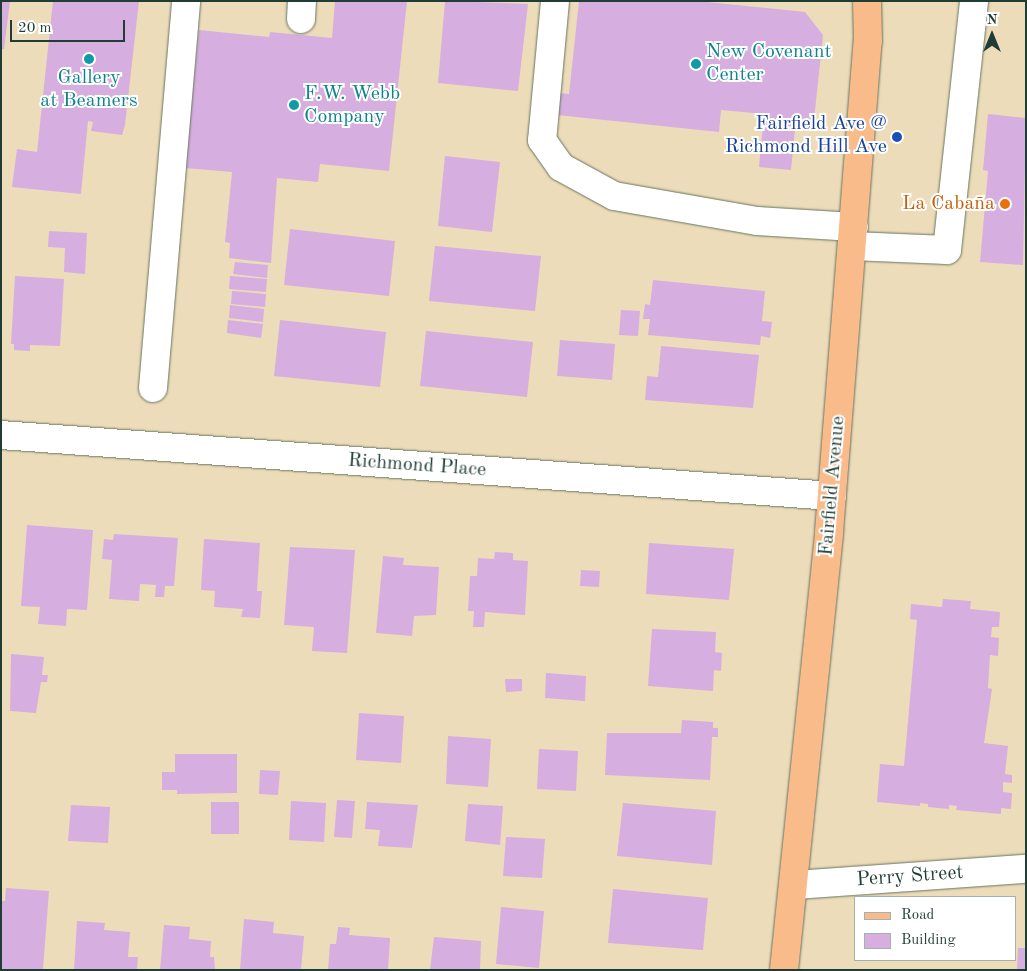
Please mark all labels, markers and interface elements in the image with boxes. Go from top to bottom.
scale bar [12,10,128,42]
north arrow [967,10,1017,60]
text: N [987,13,997,27]
text: 20 m [18,21,52,36]
place label: New Covenant Center [706,40,832,87]
marker: Gallery at Beamers [83,53,95,65]
marker: New Covenant Center [690,58,702,70]
place label: Gallery at Beamers [40,67,138,114]
place label: F.W. Webb Company [304,82,400,129]
marker: F.W. Webb Company [288,99,300,111]
place label: Fairfield Ave @ Richmond Hill Ave [725,113,887,160]
marker: Fairfield Ave @ Richmond Hill Ave [891,131,903,143]
place label: La Cabaña [902,192,995,216]
marker: La Cabaña [999,198,1011,210]
street label: Fairfield Avenue [815,415,851,557]
street label: Richmond Place [347,449,487,483]
street label: Perry Street [856,861,964,893]
legend [854,896,1017,961]
text: Road [901,908,934,923]
text: Building [901,933,956,948]

